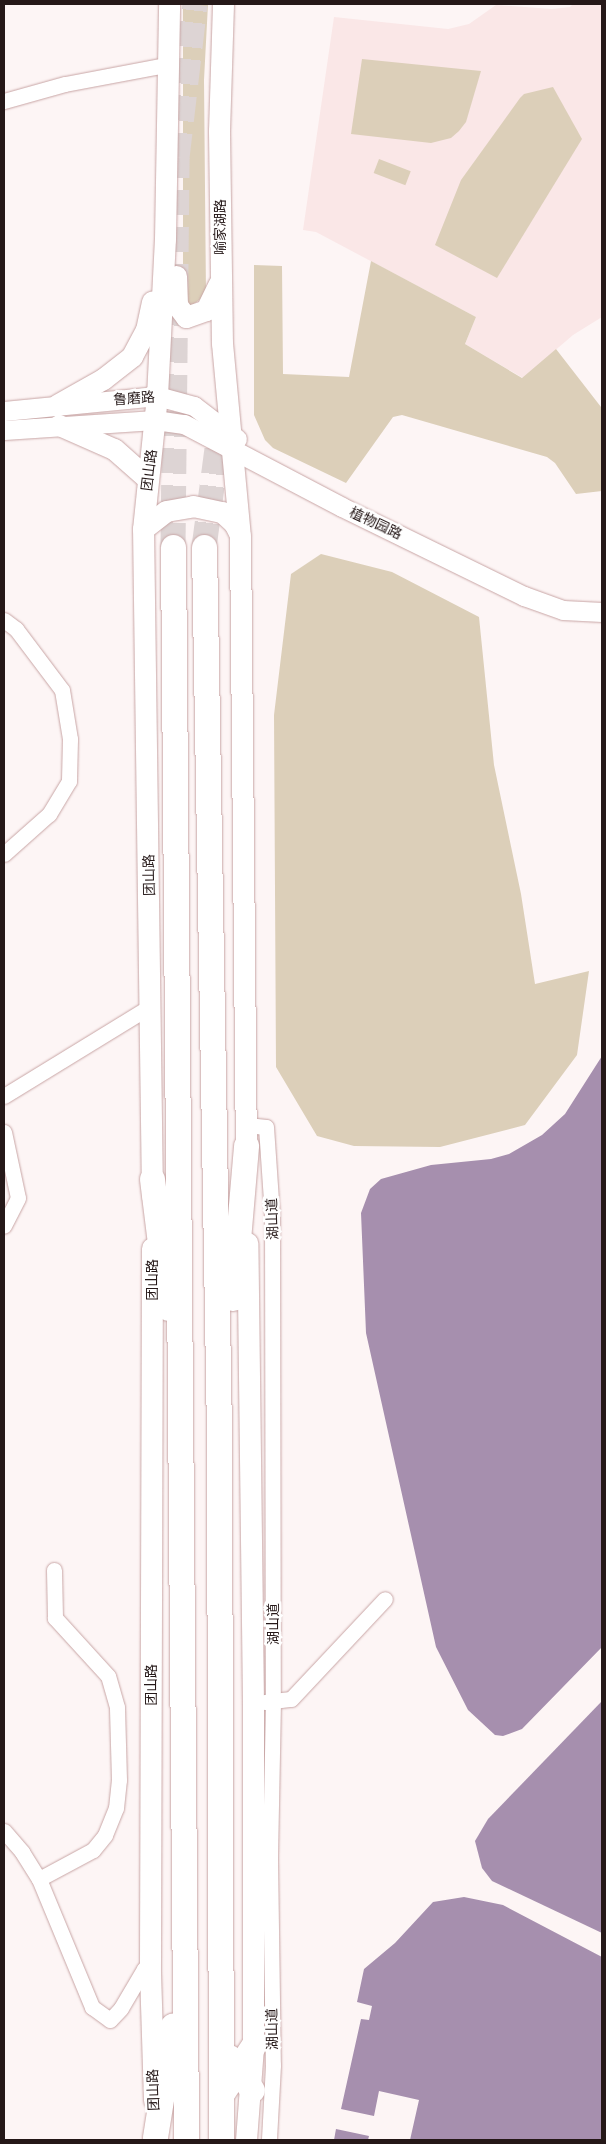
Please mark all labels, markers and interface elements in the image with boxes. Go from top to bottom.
street label: 喻家湖路 [212,199,228,255]
street label: 鲁磨路 [112,388,156,408]
street label: 团山路 [138,448,160,492]
street label: 植物园路 [347,504,405,542]
street label: 团山路 [140,854,158,896]
street label: 湖山道 [263,1198,281,1240]
street label: 团山路 [144,1259,160,1301]
street label: 湖山道 [265,1603,281,1645]
street label: 团山路 [143,1664,159,1706]
street label: 湖山道 [263,2008,281,2050]
street label: 团山路 [144,2069,162,2111]

